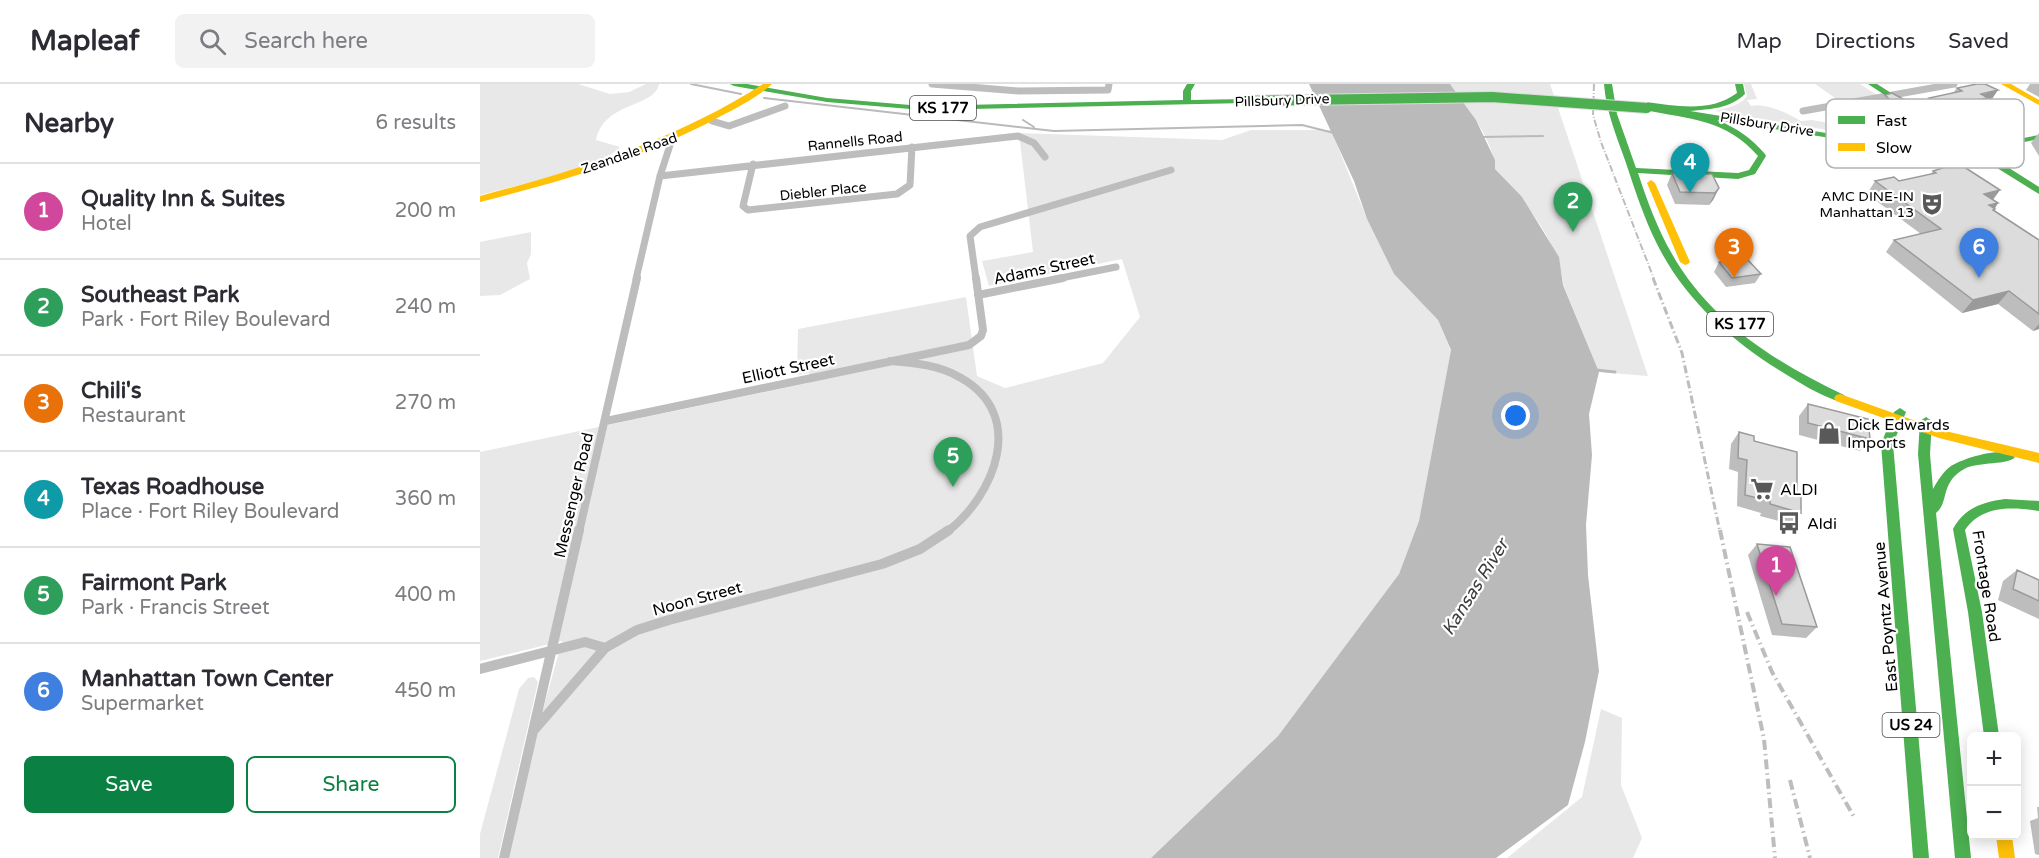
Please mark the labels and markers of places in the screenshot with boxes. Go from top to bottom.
pin: 4 [1670,144,1710,193]
pin: 2 [1554,182,1592,232]
place label: AMC DINE-IN Manhattan 13 [1820,188,1914,221]
theatre icon: AMC DINE-IN Manhattan 13 [1919,191,1945,217]
pin: 3 [1714,228,1754,278]
pin: 6 [1960,228,1998,278]
place label: Dick Edwards Imports [1847,415,1950,453]
shop icon: Dick Edwards Imports [1816,420,1842,446]
pin: 5 [934,438,972,487]
supermarket icon: ALDI [1749,476,1775,502]
place label: ALDI [1780,480,1818,500]
bus stop icon: Aldi [1776,510,1802,536]
place label: Aldi [1807,514,1837,534]
pin: 1 [1756,546,1796,596]

